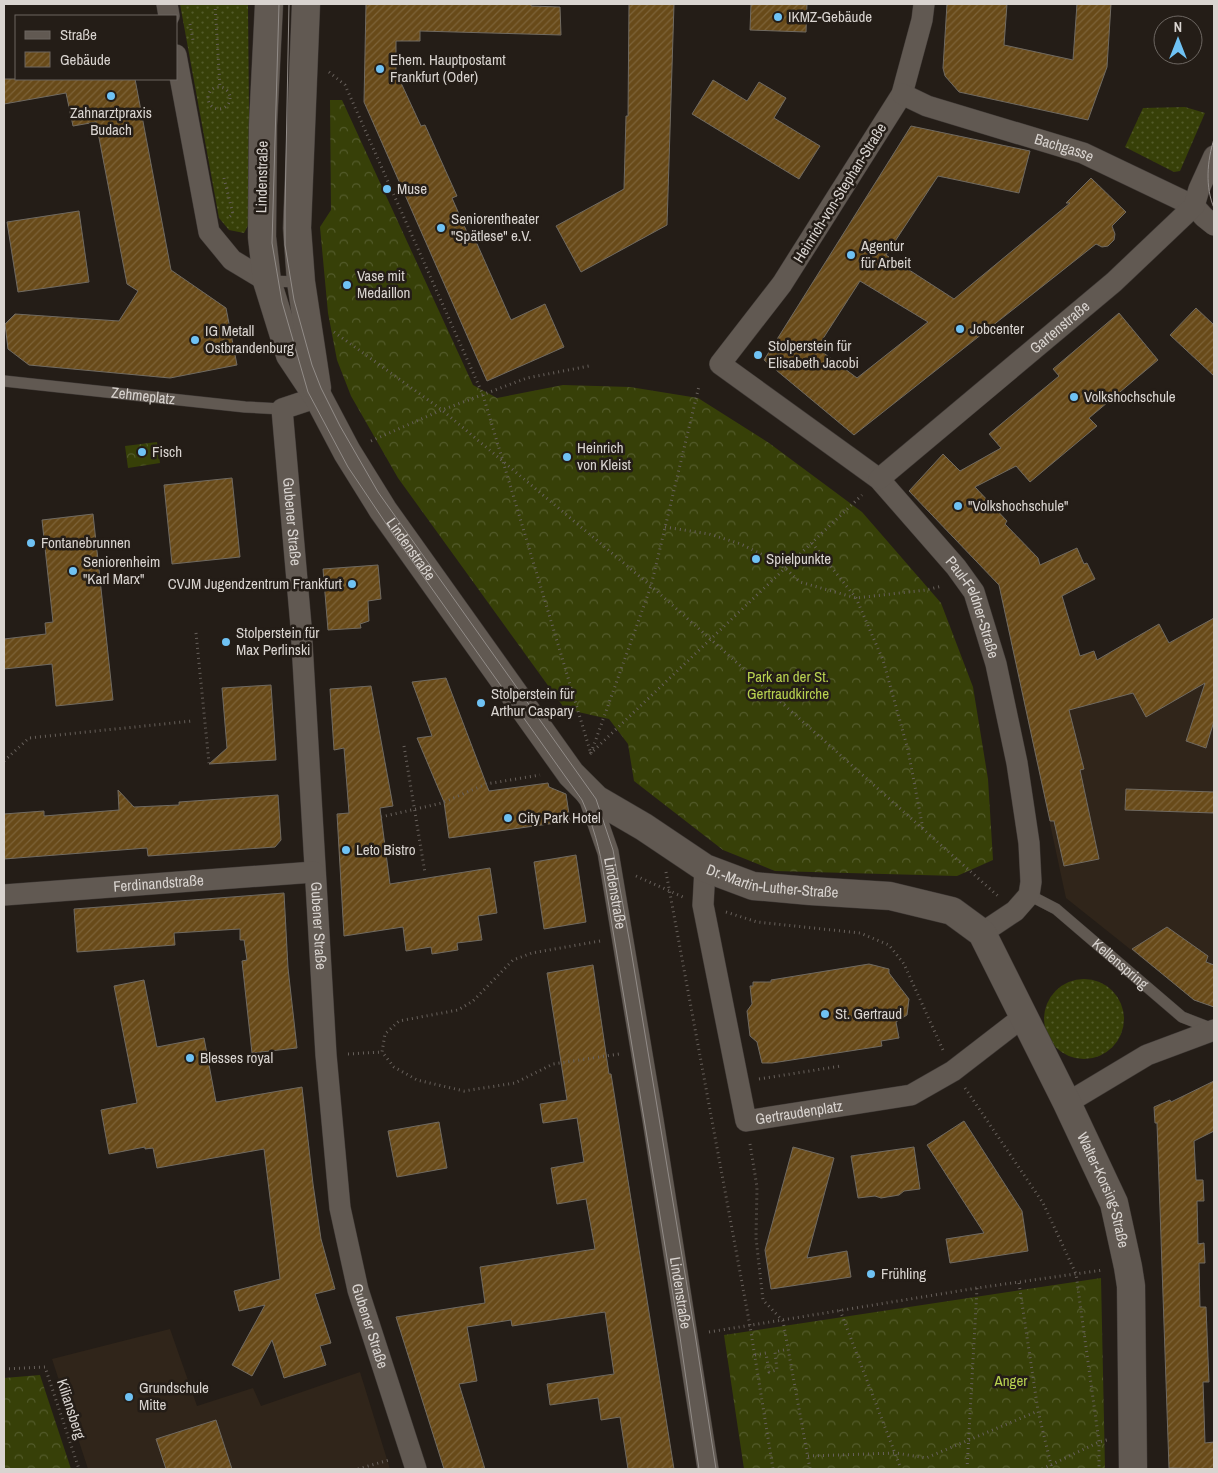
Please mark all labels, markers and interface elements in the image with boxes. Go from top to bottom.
place label: IKMZ-Gebäude [788,6,872,27]
marker: IKMZ-Gebäude [772,11,784,23]
legend [15,15,178,80]
north arrow [1153,15,1203,65]
text: N [1174,18,1182,36]
text: Straße [60,24,97,45]
text: Gebäude [60,49,111,70]
place label: Ehem. Hauptpostamt Frankfurt (Oder) [390,49,506,87]
marker: Ehem. Hauptpostamt Frankfurt (Oder) [374,63,386,75]
marker: Zahnarztpraxis Budach [105,90,117,102]
place label: Zahnarztpraxis Budach [70,102,152,140]
street label: Heinrich-von-Stephan-Straße [788,119,891,267]
street label: Bachgasse [1032,128,1098,167]
street label: Lindenstraße [250,140,273,213]
place label: Muse [397,178,427,199]
marker: Muse [381,183,393,195]
place label: Seniorentheater "Spätlese" e.V. [451,208,539,246]
marker: Seniorentheater "Spätlese" e.V. [435,222,447,234]
place label: Agentur für Arbeit [860,235,912,273]
marker: Agentur für Arbeit [845,249,857,261]
place label: Vase mit Medaillon [357,265,410,303]
marker: Vase mit Medaillon [341,279,353,291]
street label: Gartenstraße [1025,296,1094,358]
place label: Jobcenter [970,318,1024,339]
place label: IG Metall Ostbrandenburg [205,320,294,358]
marker: Jobcenter [954,323,966,335]
marker: IG Metall Ostbrandenburg [189,334,201,346]
place label: Stolperstein für Elisabeth Jacobi [768,335,859,373]
marker: Stolperstein für Elisabeth Jacobi [752,349,764,361]
street label: Zehmeplatz [110,382,176,409]
place label: Volkshochschule [1084,386,1176,407]
marker: Volkshochschule [1068,391,1080,403]
place label: Heinrich von Kleist [577,437,632,475]
place label: Fisch [152,441,182,462]
marker: Fisch [136,446,148,458]
marker: Heinrich von Kleist [561,451,573,463]
street label: Gubener Straße [278,477,307,567]
place label: "Volkshochschule" [968,495,1068,516]
marker: "Volkshochschule" [952,500,964,512]
street label: Lindenstraße [382,513,441,585]
place label: Fontanebrunnen [41,532,131,553]
marker: Fontanebrunnen [25,537,37,549]
place label: Spielpunkte [766,548,831,569]
place label: Seniorenheim "Karl Marx" [83,551,160,589]
street label: Paul-Feldner-Straße [941,551,1005,661]
marker: Spielpunkte [750,553,762,565]
marker: Seniorenheim "Karl Marx" [67,565,79,577]
place label: CVJM Jugendzentrum Frankfurt [168,573,343,594]
marker: CVJM Jugendzentrum Frankfurt [346,578,358,590]
place label: Stolperstein für Max Perlinski [236,622,319,660]
marker: Stolperstein für Max Perlinski [220,636,232,648]
park label: Park an der St. Gertraudkirche [747,666,829,704]
place label: Stolperstein für Arthur Caspary [490,683,575,721]
marker: Stolperstein für Arthur Caspary [475,697,487,709]
place label: City Park Hotel [518,807,601,828]
marker: City Park Hotel [502,812,514,824]
place label: Leto Bistro [356,839,416,860]
marker: Leto Bistro [340,844,352,856]
street label: Lindenstraße [599,856,632,931]
street label: Dr.-Martin-Luther-Straße [704,858,839,903]
street label: Ferdinandstraße [113,869,205,897]
street label: Gubener Straße [306,881,332,971]
street label: Kellenspring [1088,933,1153,994]
place label: St. Gertraud [835,1003,902,1024]
marker: St. Gertraud [819,1008,831,1020]
place label: Blesses royal [200,1047,273,1068]
marker: Blesses royal [184,1052,196,1064]
street label: Gertraudenplatz [754,1095,844,1129]
street label: Walter-Korsing-Straße [1072,1129,1135,1250]
street label: Lindenstraße [665,1255,697,1330]
place label: Frühling [881,1263,926,1284]
marker: Frühling [865,1268,877,1280]
street label: Gubener Straße [347,1282,394,1371]
park label: Anger [994,1370,1027,1391]
street label: Kiliansberg [52,1376,91,1442]
place label: Grundschule Mitte [139,1377,209,1415]
marker: Grundschule Mitte [123,1391,135,1403]

